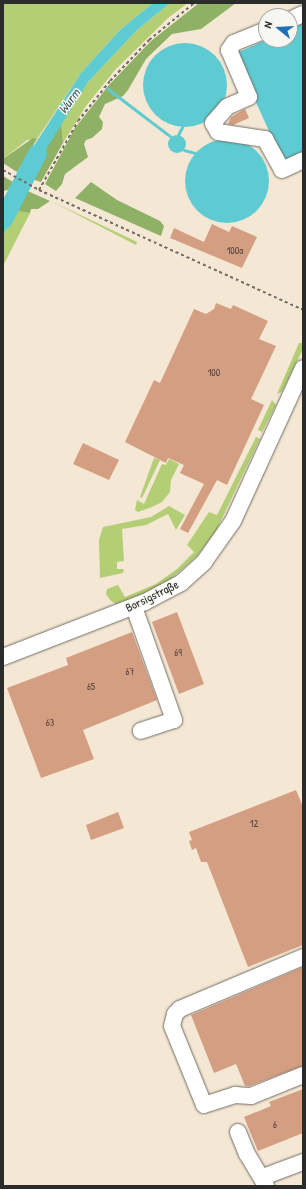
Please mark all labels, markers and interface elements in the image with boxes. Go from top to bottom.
north arrow [258,8,298,48]
text: N [260,20,275,30]
water label: Wurm [55,85,83,117]
house number: 100a [227,245,243,257]
house number: 100 [208,367,220,379]
street label: Borsigstraße [123,577,181,615]
house number: 69 [174,647,182,659]
house number: 67 [126,666,134,678]
house number: 65 [87,681,95,693]
house number: 63 [46,717,54,729]
house number: 12 [250,818,258,830]
house number: 6 [273,1119,277,1131]

